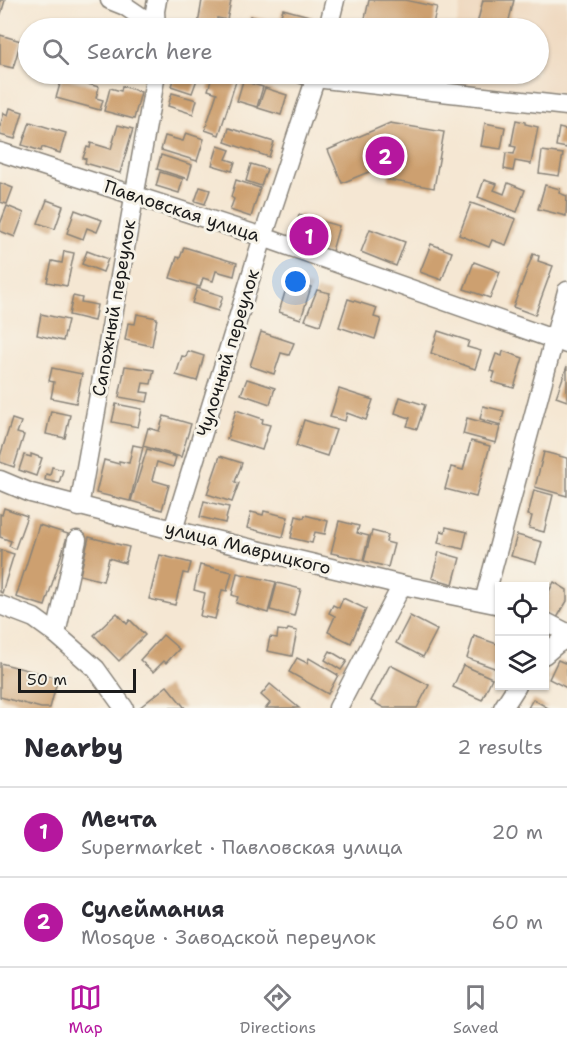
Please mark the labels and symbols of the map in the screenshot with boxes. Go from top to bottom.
pin: 2 [366,134,404,178]
street label: Павловская улица [101,174,263,248]
pin: 1 [290,214,328,258]
street label: Сапожный переулок [87,217,141,398]
street label: Чулочный переулок [191,266,265,440]
your location [281,267,310,296]
street label: улица Маврицкого [163,516,333,580]
scale bar [18,666,136,694]

